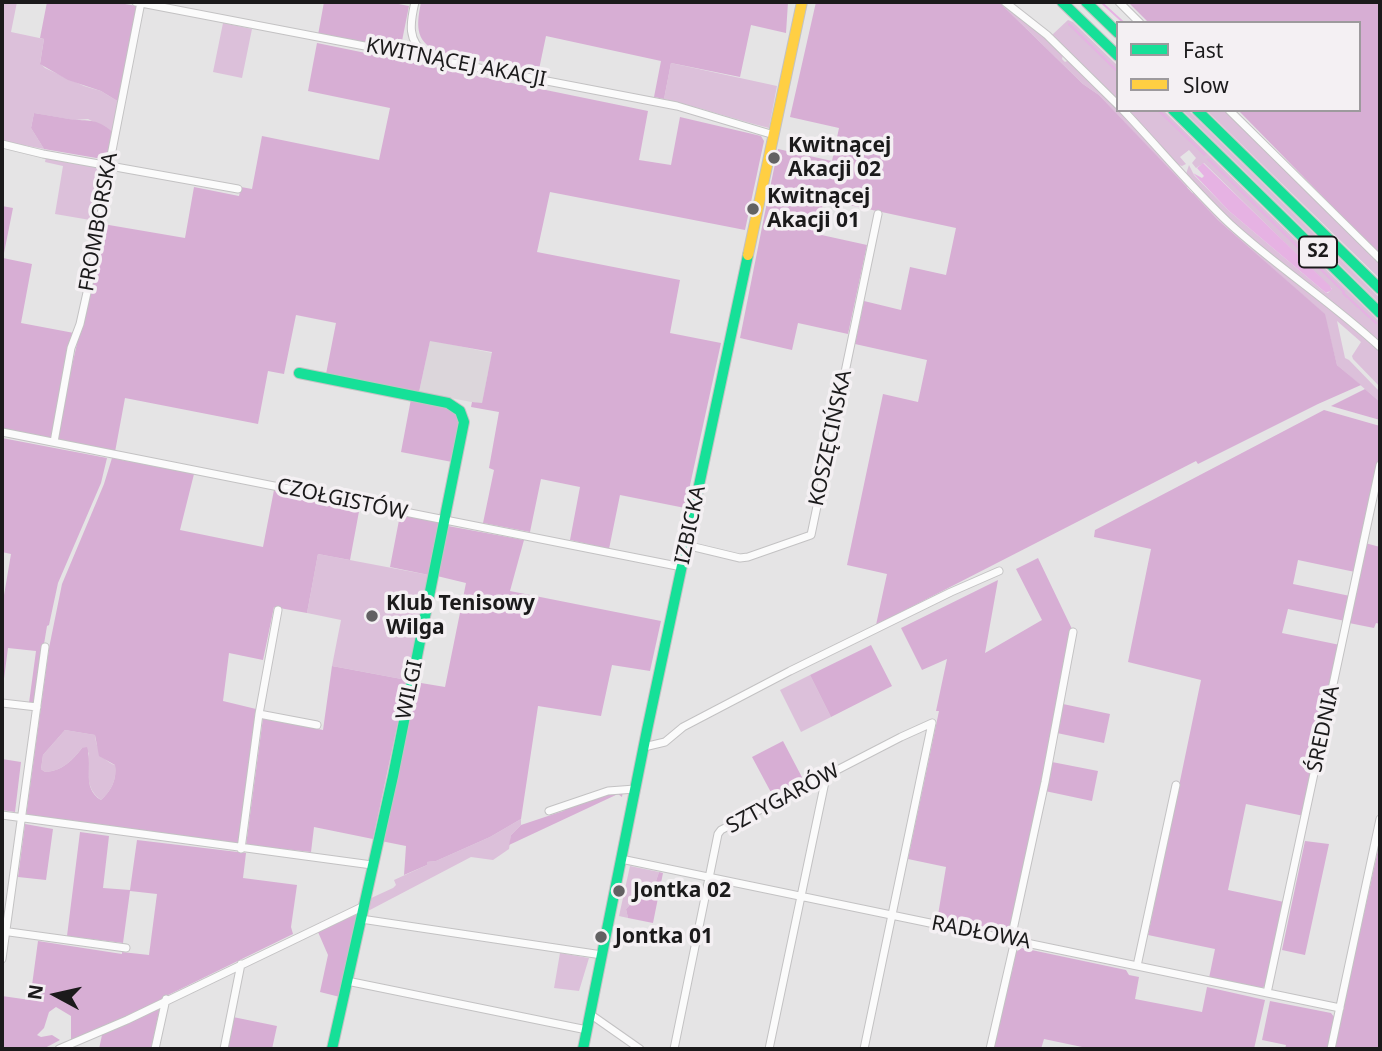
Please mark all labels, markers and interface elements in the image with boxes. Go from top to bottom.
legend [1116,21,1361,112]
street label: KWITNĄCEJ AKACJI [364,33,548,93]
text: Fast [1183,36,1223,64]
text: Slow [1183,71,1229,99]
place label: Kwitnącej Akacji 02 [788,133,891,183]
marker: Kwitnącej Akacji 02 [766,150,782,166]
street label: FROMBORSKA [74,151,124,293]
place label: Kwitnącej Akacji 01 [767,184,870,234]
marker: Kwitnącej Akacji 01 [745,201,761,217]
road number: S2 [1299,236,1337,268]
street label: KOSZĘCIŃSKA [804,368,858,508]
street label: CZOŁGISTÓW [274,474,410,526]
street label: IZBICKA [670,483,712,567]
place label: Klub Tenisowy Wilga [386,591,535,641]
marker: Klub Tenisowy Wilga [364,608,380,624]
street label: WILGI [391,658,429,722]
street label: ŚREDNIA [1303,683,1345,775]
street label: SZTYGARÓW [722,759,844,839]
place label: Jontka 02 [633,878,731,904]
marker: Jontka 02 [611,883,627,899]
street label: RADŁOWA [929,911,1033,955]
place label: Jontka 01 [615,924,713,950]
marker: Jontka 01 [593,929,609,945]
north arrow [21,960,91,1030]
text: N [21,983,49,1002]

